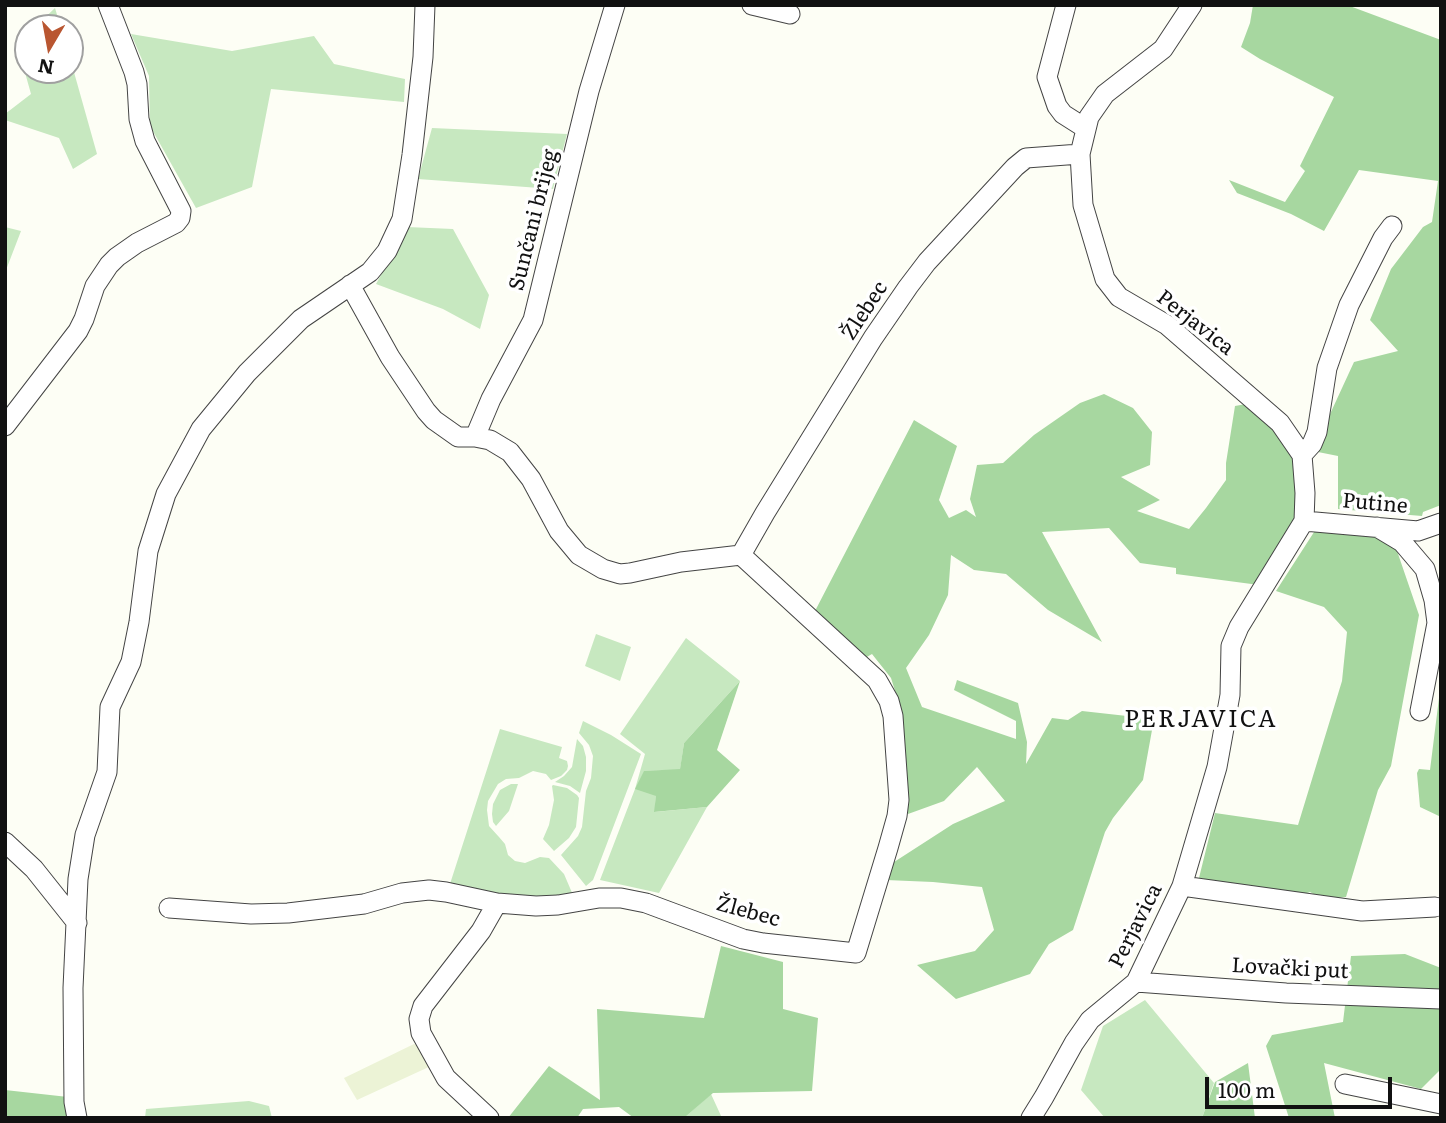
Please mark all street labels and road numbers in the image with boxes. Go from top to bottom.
street label: Sunčani brijeg [504,147,564,293]
street label: Žlebec [837,277,893,345]
street label: Perjavica [1151,285,1239,361]
street label: Putine [1341,489,1409,519]
street label: Perjavica [1104,880,1168,972]
street label: Žlebec [713,891,783,933]
street label: Lovački put [1231,953,1349,985]

